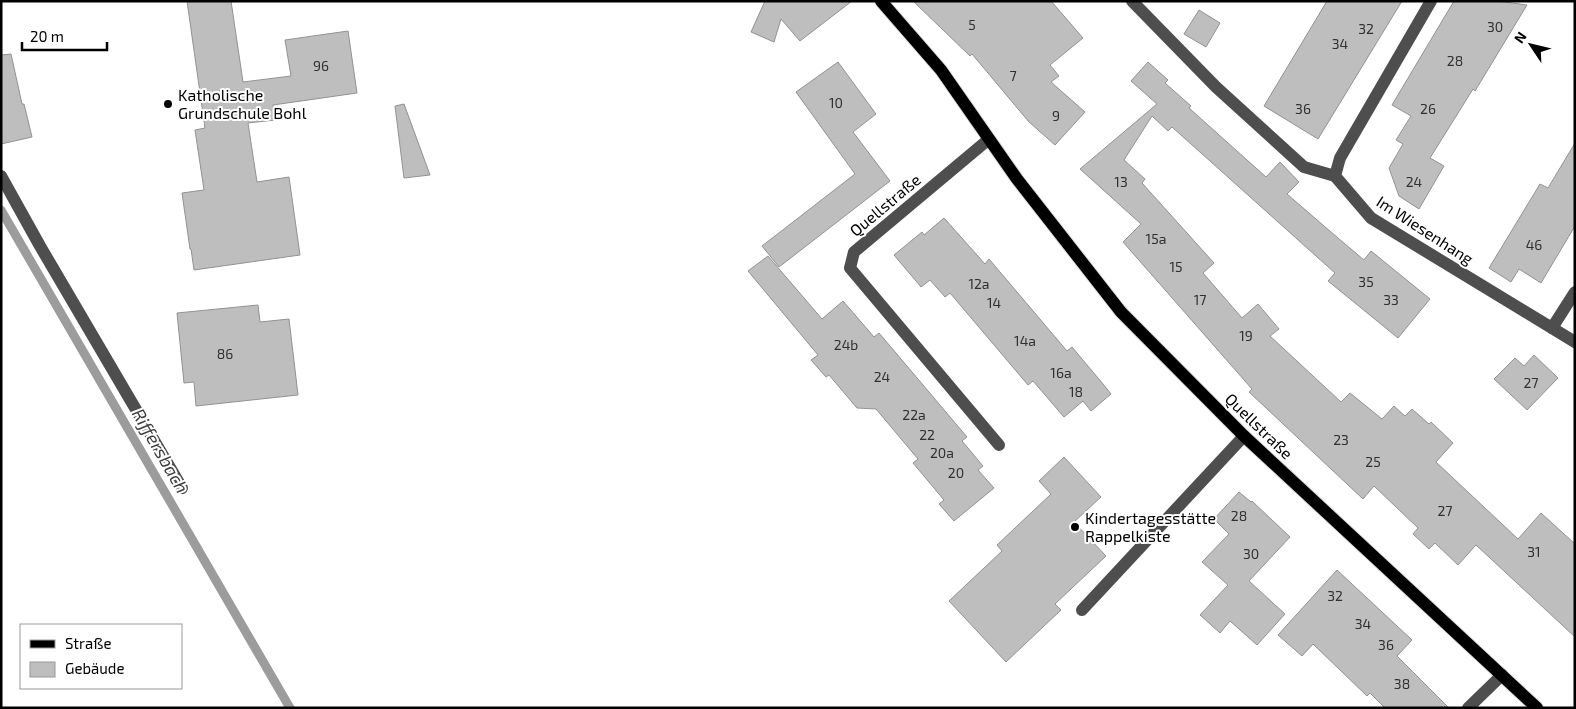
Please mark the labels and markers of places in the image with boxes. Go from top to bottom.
place label: Katholische Grundschule Bohl [178,85,307,122]
marker: Katholische Grundschule Bohl [162,98,174,110]
place label: Kindertagesstätte Rappelkiste [1085,508,1216,545]
marker: Kindertagesstätte Rappelkiste [1069,521,1081,533]

